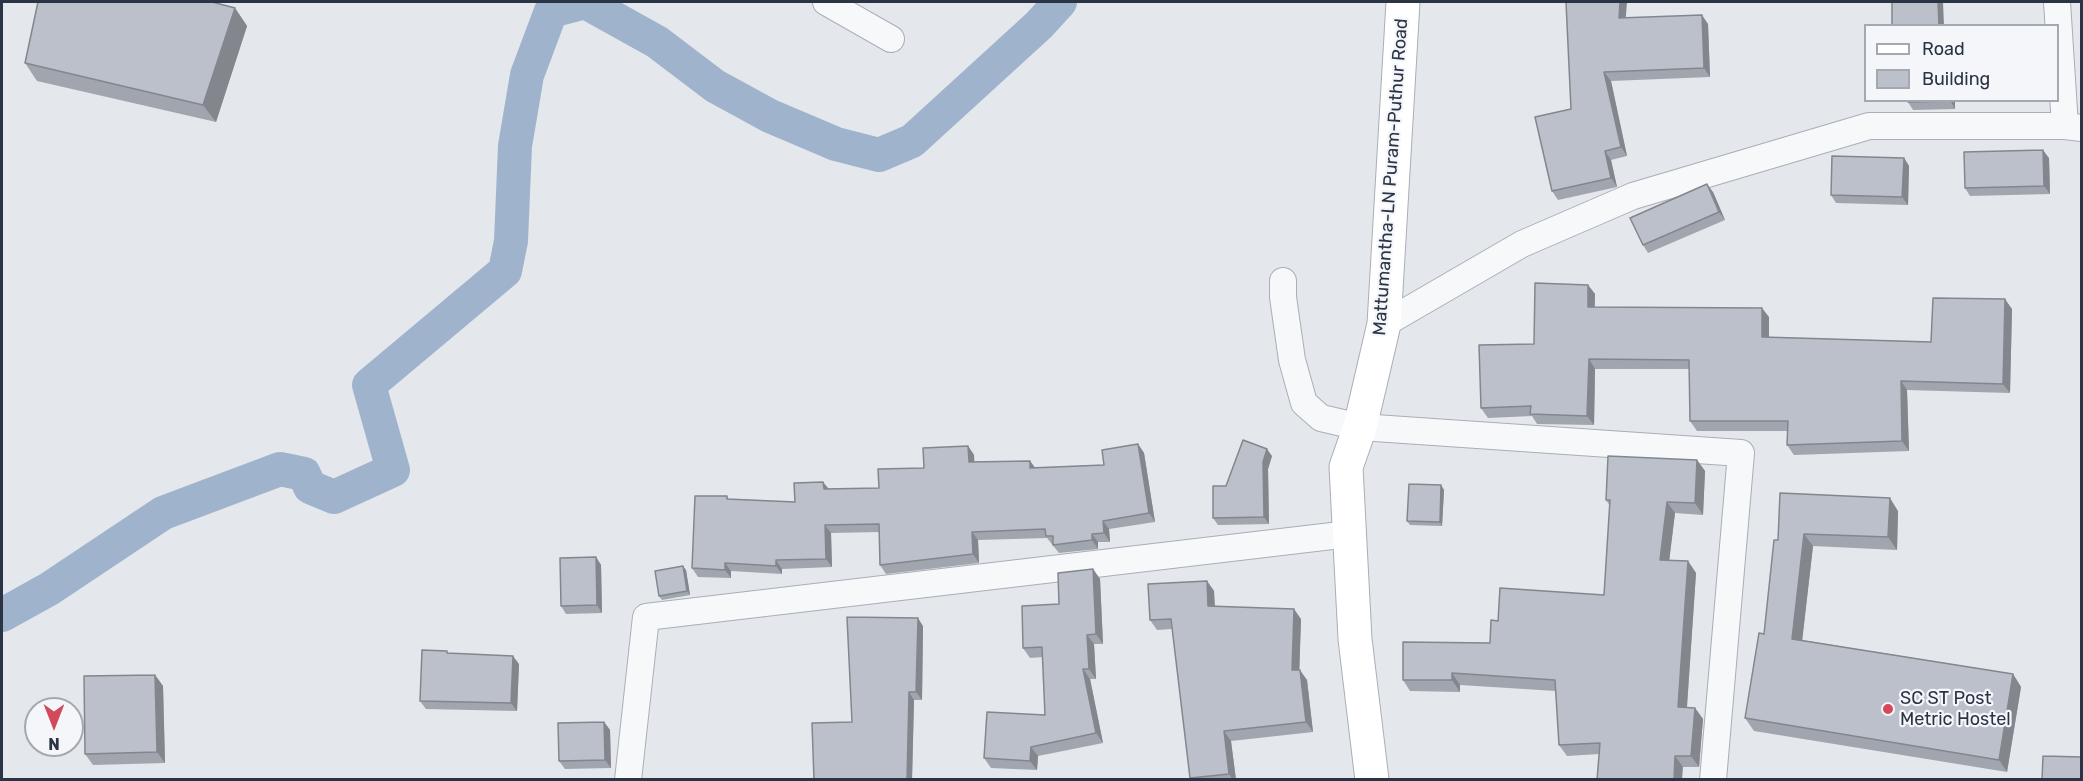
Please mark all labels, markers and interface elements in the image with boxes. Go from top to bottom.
street label: Mattumantha-LN Puram-Puthur Road [1369,18,1413,336]
legend [1864,24,2059,102]
text: Road [1922,38,1965,60]
text: Building [1922,68,1990,90]
place label: SC ST Post Metric Hostel [1900,688,2011,730]
north arrow [24,697,84,757]
marker: SC ST Post Metric Hostel [1881,702,1895,716]
text: N [48,734,60,753]

